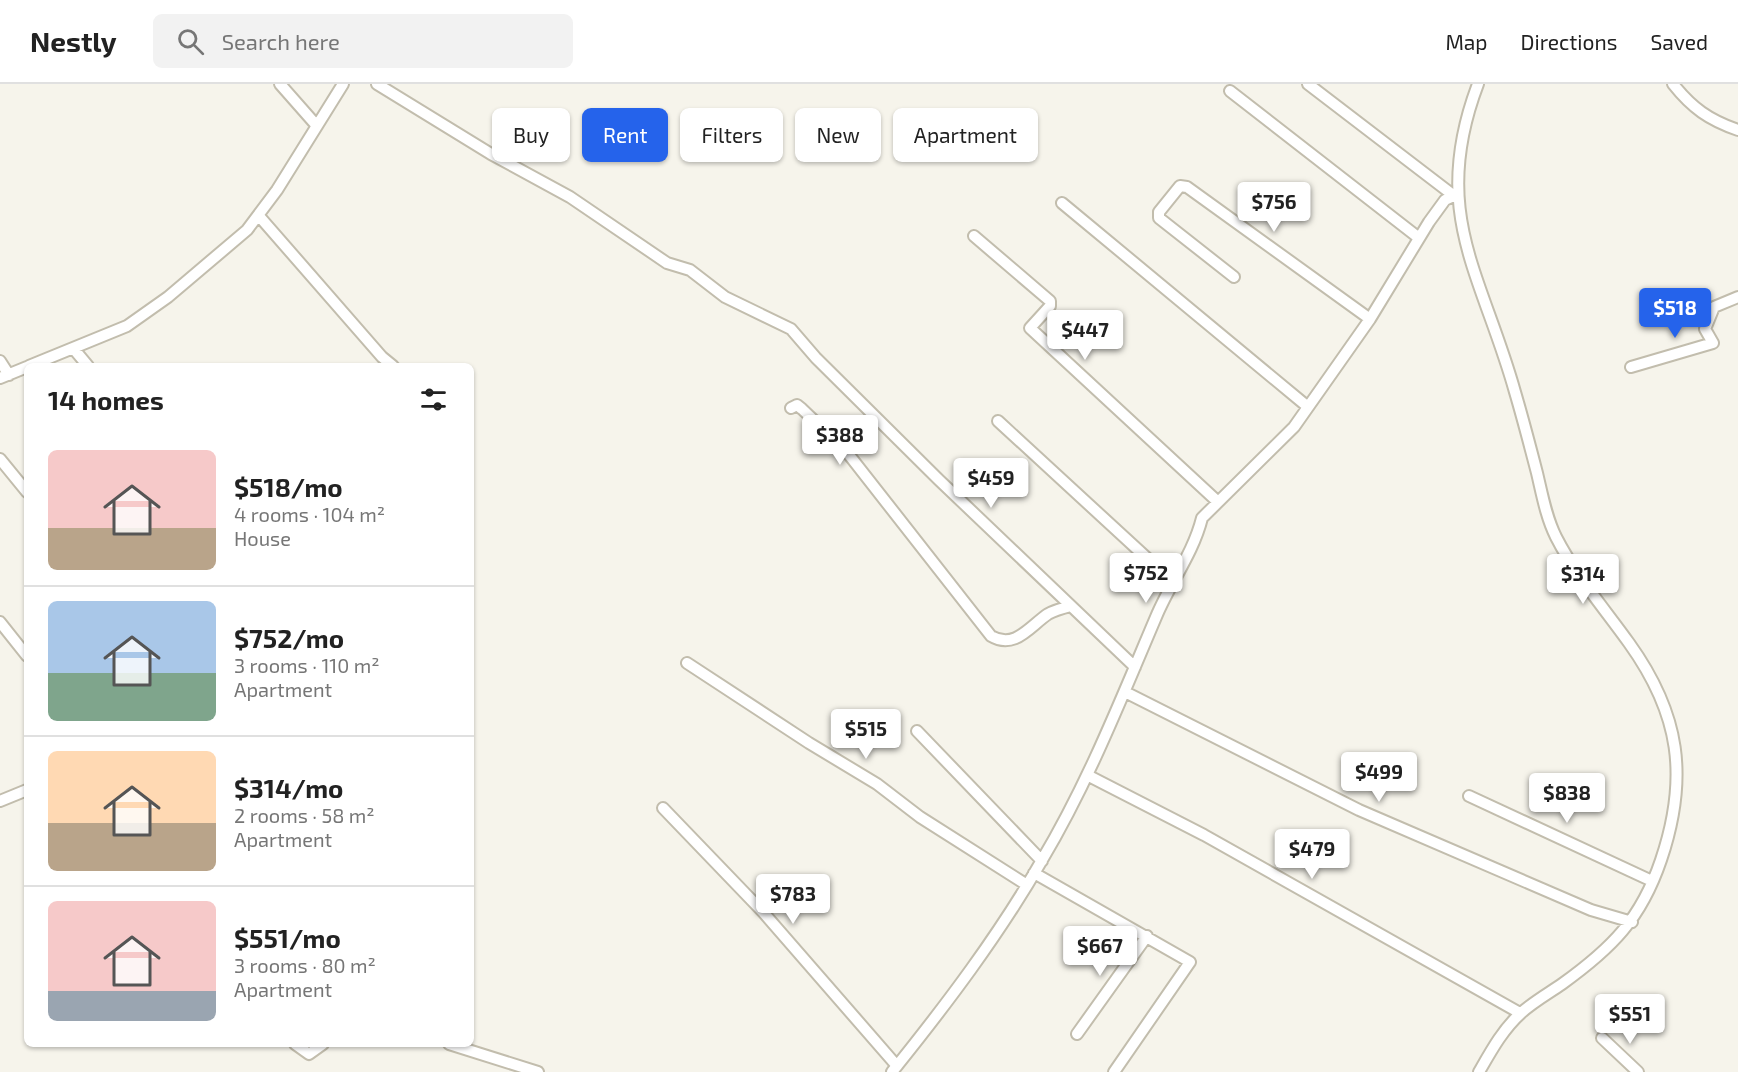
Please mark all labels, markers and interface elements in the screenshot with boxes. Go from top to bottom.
search box [153,14,573,68]
text: Nestly [30,24,117,58]
icon: search [174,25,207,58]
text: Search here [222,28,340,54]
text: Map [1445,29,1488,54]
text: Directions [1521,29,1617,54]
text: Saved [1650,29,1708,54]
chip: Buy [492,108,570,162]
chip: Rent [582,108,668,162]
chip: Filters [680,108,783,162]
chip: New [795,108,881,162]
chip: Apartment [893,108,1038,162]
pin: $756 [1238,182,1310,233]
text: $756 [1252,189,1297,213]
pin: $518 [1639,288,1711,339]
text: $518 [1653,295,1697,319]
pin: $447 [1049,310,1121,361]
text: $447 [1061,317,1109,341]
icon: filters [417,383,450,416]
text: 14 homes [48,384,164,415]
pin: $388 [804,415,876,466]
text: $388 [816,422,864,446]
pin: $459 [955,458,1027,509]
text: $459 [967,465,1015,489]
text: $518/mo [234,471,343,502]
icon: home [96,474,168,546]
text: 4 rooms · 104 m² [234,502,385,526]
text: House [234,526,291,550]
pin: $752 [1110,553,1182,604]
pin: $314 [1547,554,1619,605]
text: $752 [1124,560,1168,584]
text: $314 [1561,561,1605,585]
text: $752/mo [234,622,344,653]
icon: home [96,625,168,697]
text: 3 rooms · 110 m² [234,653,380,677]
text: Apartment [234,677,332,701]
pin: $515 [830,709,902,760]
text: $515 [845,716,887,740]
pin: $499 [1343,752,1415,803]
text: $499 [1355,759,1403,783]
text: $314/mo [234,772,343,803]
pin: $838 [1531,773,1603,824]
icon: home [96,775,168,847]
text: $838 [1543,780,1591,804]
text: 2 rooms · 58 m² [234,803,375,827]
text: Apartment [234,827,332,851]
pin: $479 [1276,829,1348,880]
text: $479 [1289,836,1335,860]
pin: $783 [757,874,829,925]
text: $783 [770,881,816,905]
text: $551/mo [234,922,341,953]
icon: home [96,925,168,997]
pin: $667 [1064,926,1136,977]
text: $667 [1077,933,1123,957]
text: 3 rooms · 80 m² [234,953,376,977]
text: Apartment [234,977,332,1001]
pin: $551 [1594,994,1666,1045]
text: $551 [1609,1001,1651,1025]

